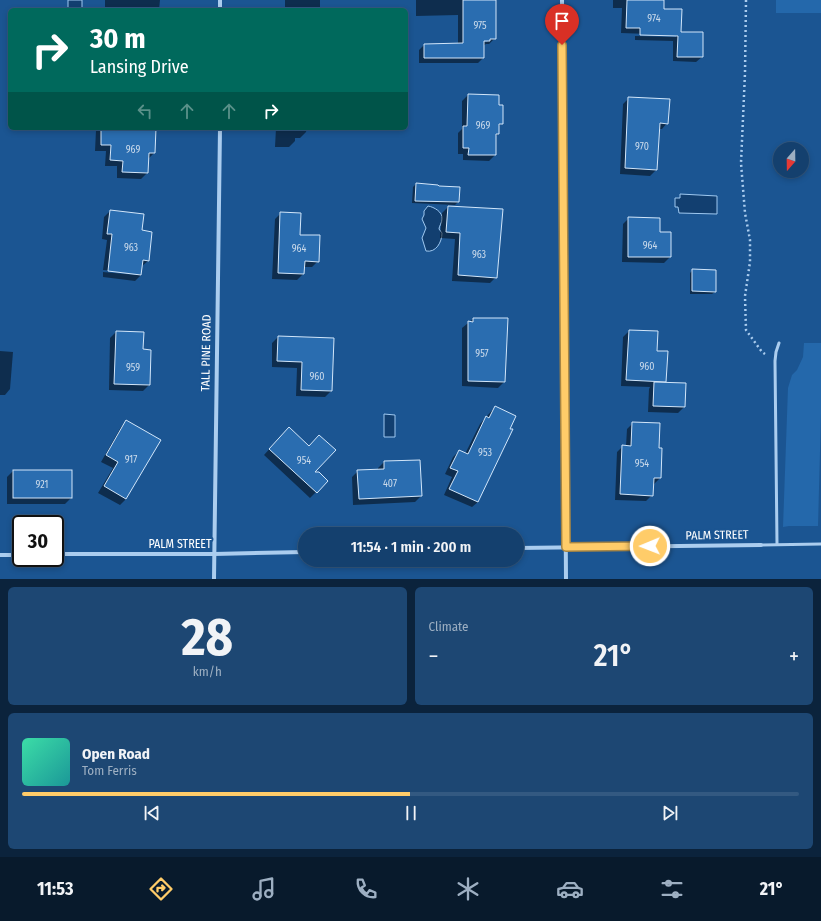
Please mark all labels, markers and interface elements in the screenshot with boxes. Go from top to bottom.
pin [545,4,579,45]
icon: arrive [551,10,573,32]
house number: 974 [647,13,661,25]
house number: 975 [473,20,487,32]
text: 30 m [90,22,146,55]
icon: right [24,24,76,76]
text: Lansing Drive [90,56,189,78]
icon: left [134,100,156,122]
icon: ahead [176,100,198,122]
icon: ahead [218,100,240,122]
icon: right [260,100,282,122]
house number: 969 [476,120,490,132]
house number: 970 [635,141,649,153]
north arrow [773,142,809,178]
map controls [773,142,809,178]
house number: 969 [126,144,140,156]
house number: 964 [643,240,657,252]
house number: 963 [124,242,139,254]
house number: 964 [292,243,306,255]
house number: 963 [472,249,487,261]
street label: TALL PINE ROAD [198,314,214,392]
house number: 957 [475,348,489,360]
house number: 960 [639,361,655,373]
house number: 959 [126,362,140,374]
house number: 960 [309,371,325,383]
house number: 953 [478,447,492,459]
house number: 917 [125,454,137,466]
house number: 954 [297,455,311,467]
house number: 954 [635,458,649,470]
house number: 407 [383,478,397,490]
house number: 921 [36,479,48,491]
speed limit sign: 30 [12,515,64,567]
position arrow [629,525,671,567]
street label: PALM STREET [685,527,749,543]
street label: PALM STREET [148,537,212,551]
text: 11:54 · 1 min · 200 m [351,538,471,556]
text: 28 [181,606,233,669]
text: Climate [429,619,469,634]
text: 21° [594,638,634,674]
text: − [429,643,438,670]
text: + [789,643,799,670]
text: km/h [193,664,222,679]
text: Open Road [82,745,150,763]
text: Tom Ferris [82,763,137,778]
icon: previous [141,802,163,824]
icon: pause [400,802,422,824]
icon: next [659,802,681,824]
icon: directions [147,875,175,903]
icon: music [250,875,278,903]
icon: phone [352,875,380,903]
icon: climate [454,875,482,903]
icon: car [556,875,584,903]
icon: filters [658,875,686,903]
text: 11:53 [37,878,73,900]
text: 21° [760,878,784,900]

